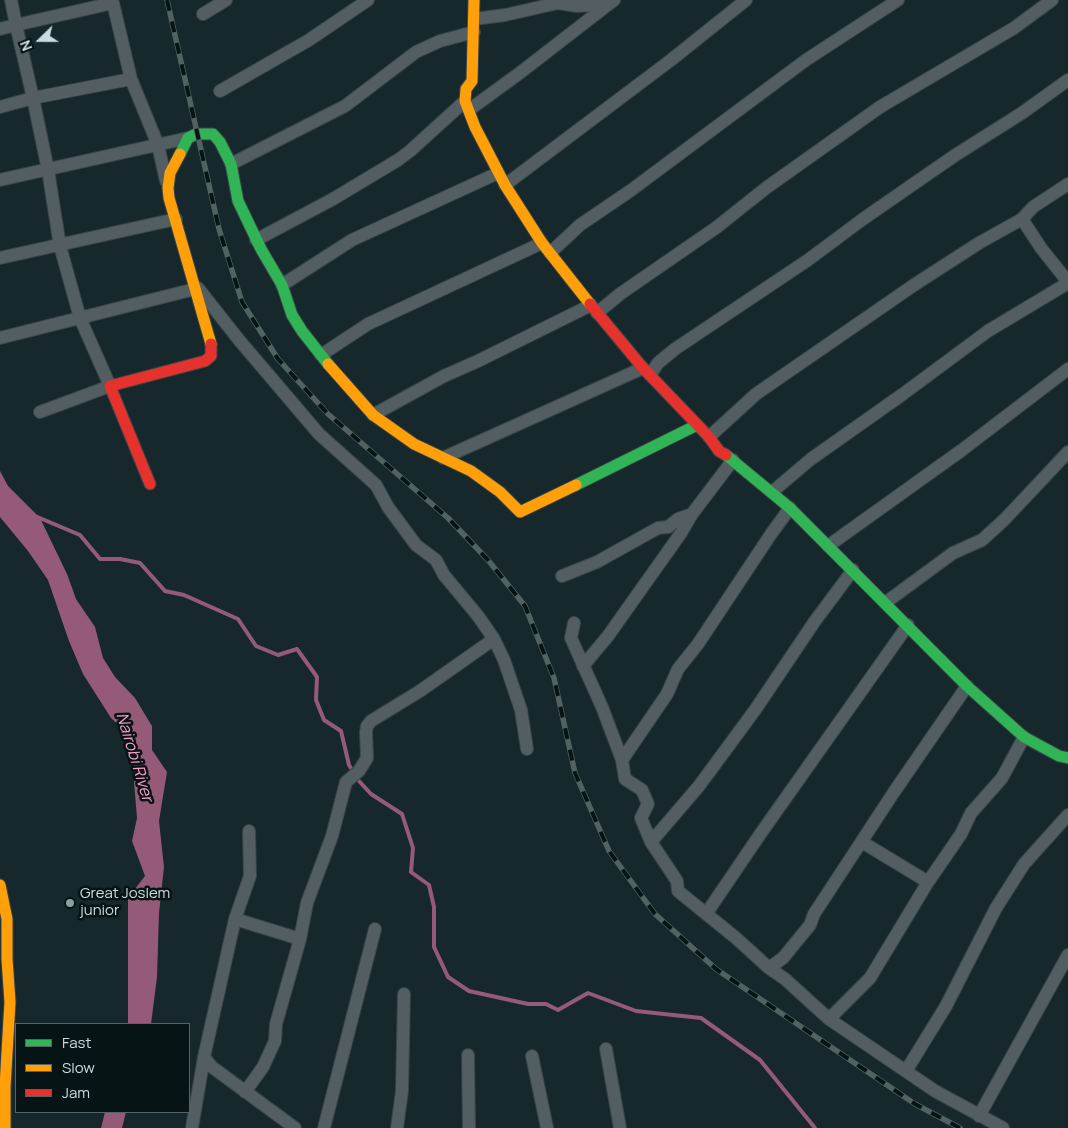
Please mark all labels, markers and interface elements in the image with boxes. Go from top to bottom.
north arrow [15,15,65,65]
text: N [15,38,36,54]
water label: Nairobi River [111,710,157,804]
place label: Great Joslem junior [80,885,170,920]
marker: Great Joslem junior [64,897,76,909]
legend [15,1023,190,1113]
text: Fast [62,1032,91,1053]
text: Slow [62,1057,95,1078]
text: Jam [62,1082,90,1103]

